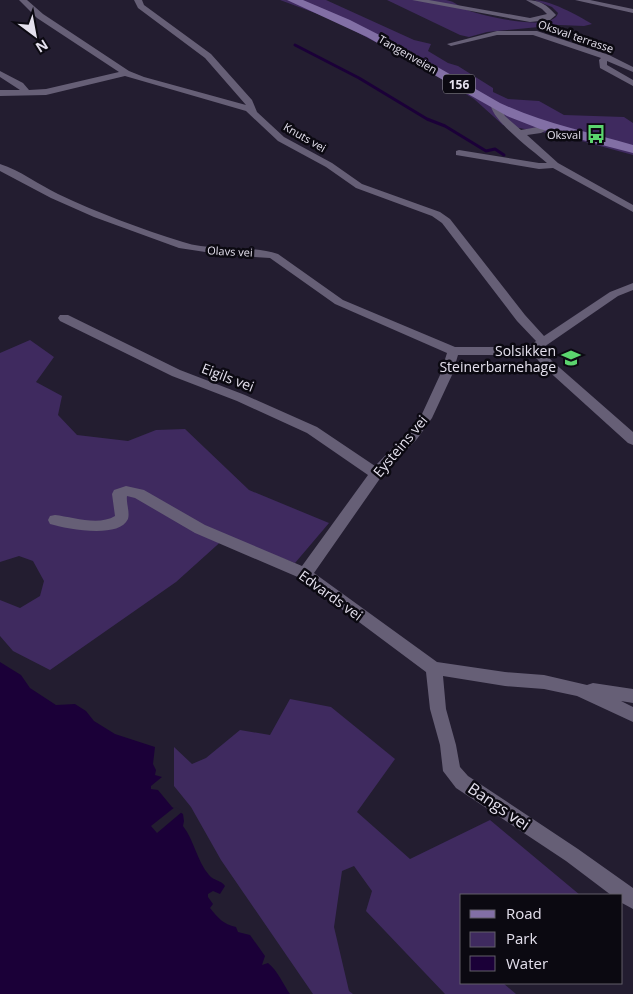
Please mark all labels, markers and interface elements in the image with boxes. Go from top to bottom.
north arrow [10,10,60,60]
street label: Oksval terrasse [536,16,616,56]
street label: Tangenveien [376,31,440,77]
text: N [32,35,52,58]
road number: 156 [443,74,475,94]
street label: Knuts vei [281,119,329,155]
bus stop icon: Oksval [585,123,607,145]
place label: Oksval [547,127,581,142]
street label: Olavs vei [207,242,253,260]
place label: Solsikken Steinerbarnehage [439,341,556,376]
school or university icon: Solsikken Steinerbarnehage [560,347,582,369]
street label: Eigils vei [199,358,257,396]
street label: Eysteins vei [369,411,431,481]
street label: Edvards vei [295,566,367,624]
street label: Bangs vei [464,777,534,835]
legend [460,894,623,984]
text: Road [506,903,542,923]
text: Park [506,928,537,948]
text: Water [506,953,548,973]

